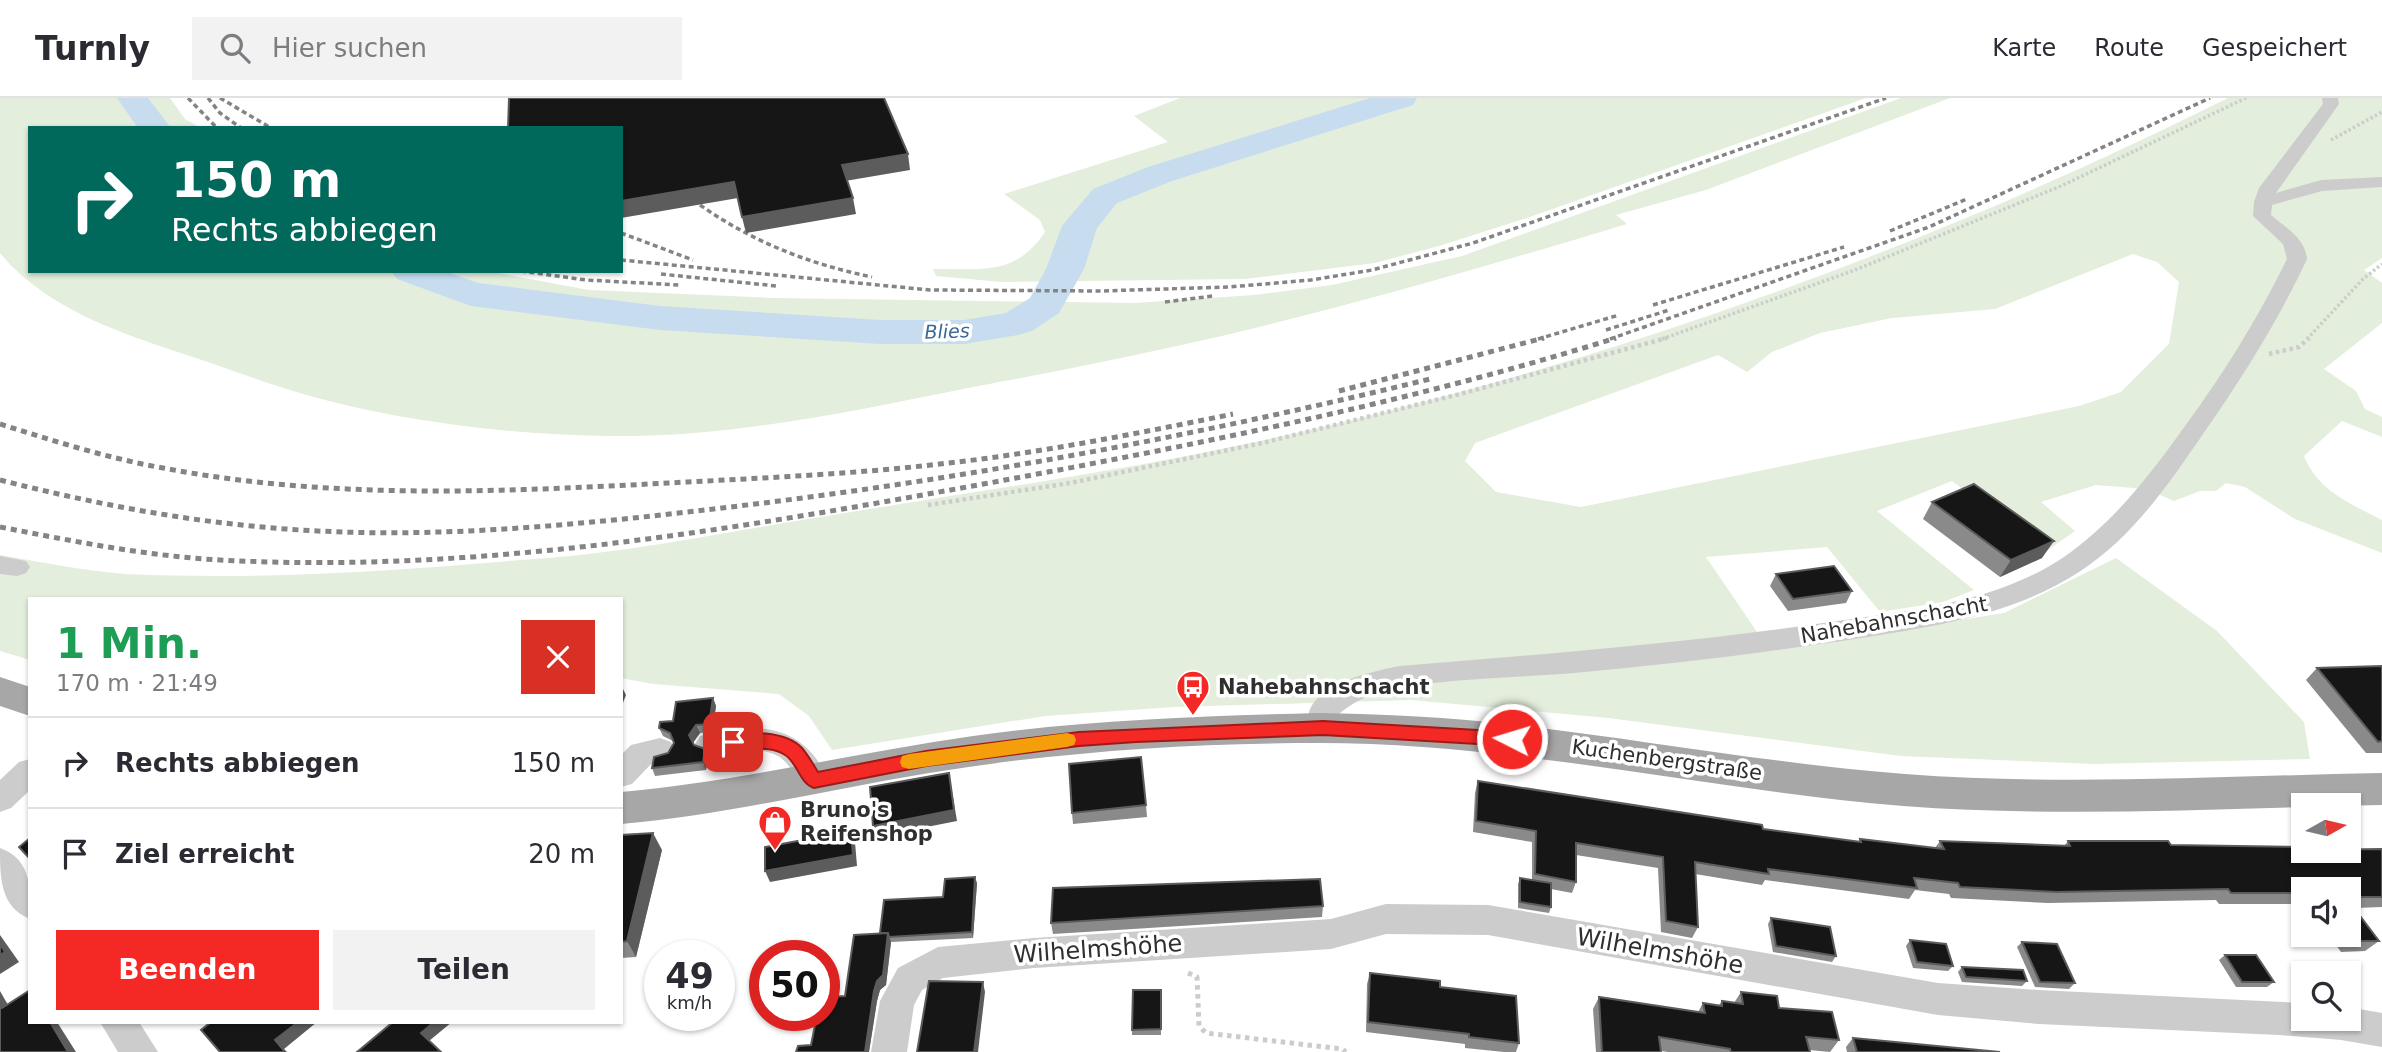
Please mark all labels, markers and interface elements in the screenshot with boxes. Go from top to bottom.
search box [192,17,682,80]
text: Turnly [35,29,150,68]
icon: search [216,29,254,67]
text: Hier suchen [272,33,427,63]
text: Karte [1992,34,2056,62]
text: Route [2094,34,2164,62]
text: Gespeichert [2202,34,2347,62]
text: 150 m [171,152,341,209]
icon: right [56,154,147,245]
text: Rechts abbiegen [171,211,438,249]
water label: Blies [924,319,970,343]
street label: Nahebahnschacht [1799,592,1989,648]
text: 1 Min. [56,619,202,668]
button: close [521,620,595,694]
bus stop icon: Nahebahnschacht [1174,668,1212,717]
text: 170 m · 21:49 [56,670,218,696]
place label: Nahebahnschacht [1218,675,1430,699]
position arrow [1475,702,1549,776]
pin [703,712,763,772]
icon: arrive [714,723,752,761]
street label: Kuchenbergstraße [1570,735,1764,785]
icon: right [56,744,94,782]
text: Rechts abbiegen [115,748,360,778]
text: 150 m [512,748,595,778]
north arrow [2291,793,2361,863]
map controls [2291,793,2361,1031]
place label: Bruno's Reifenshop [800,798,933,846]
shop icon: Bruno's Reifenshop [756,803,794,852]
icon: arrive [56,835,94,873]
text: Ziel erreicht [115,839,295,869]
text: 20 m [528,839,595,869]
button: sound [2291,877,2361,947]
street label: Wilhelmshöhe [1574,923,1746,979]
street label: Wilhelmshöhe [1013,929,1183,969]
button: Beenden [56,930,319,1010]
button: Teilen [333,930,595,1010]
speed limit sign: 50 [749,940,840,1031]
text: 49 [665,956,714,996]
button: search [2291,961,2361,1031]
text: km/h [667,992,712,1013]

